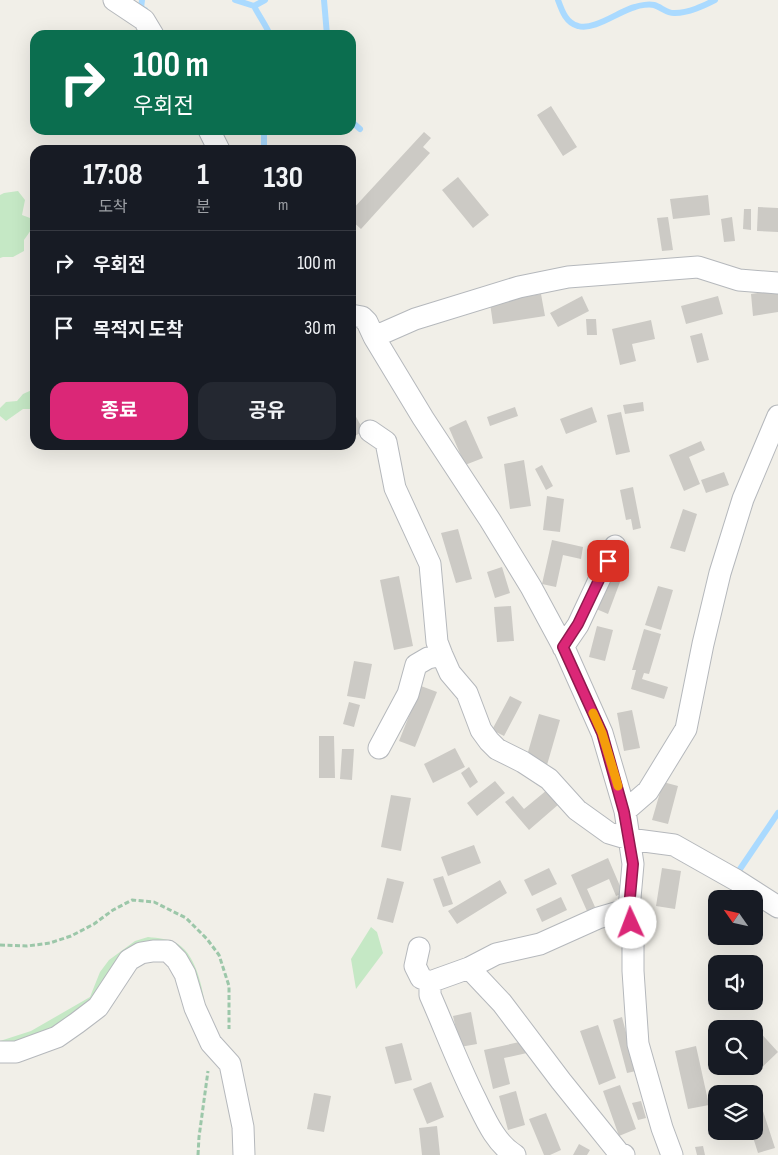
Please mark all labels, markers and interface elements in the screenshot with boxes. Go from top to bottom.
text: 100 m [133,44,209,87]
icon: right [50,50,115,115]
text: 우회전 [133,93,194,120]
text: 17:08 [83,157,143,193]
text: 1 [197,157,209,193]
text: 130 [263,160,303,196]
text: m [278,196,288,215]
text: 도착 [98,198,128,217]
text: 분 [196,198,210,217]
icon: right [50,249,78,277]
text: 100 m [297,252,336,275]
text: 우회전 [93,254,145,277]
icon: arrive [50,314,78,342]
text: 30 m [304,317,336,340]
text: 목적지 도착 [93,319,183,342]
button: 종료 [50,382,188,440]
button: 공유 [198,382,336,440]
pin [587,540,629,582]
icon: arrive [594,547,622,575]
north arrow [708,890,762,945]
map controls [708,890,763,1140]
position arrow [604,896,656,948]
button: sound [708,955,763,1010]
button: search [708,1020,763,1075]
button: layers [708,1085,763,1140]

